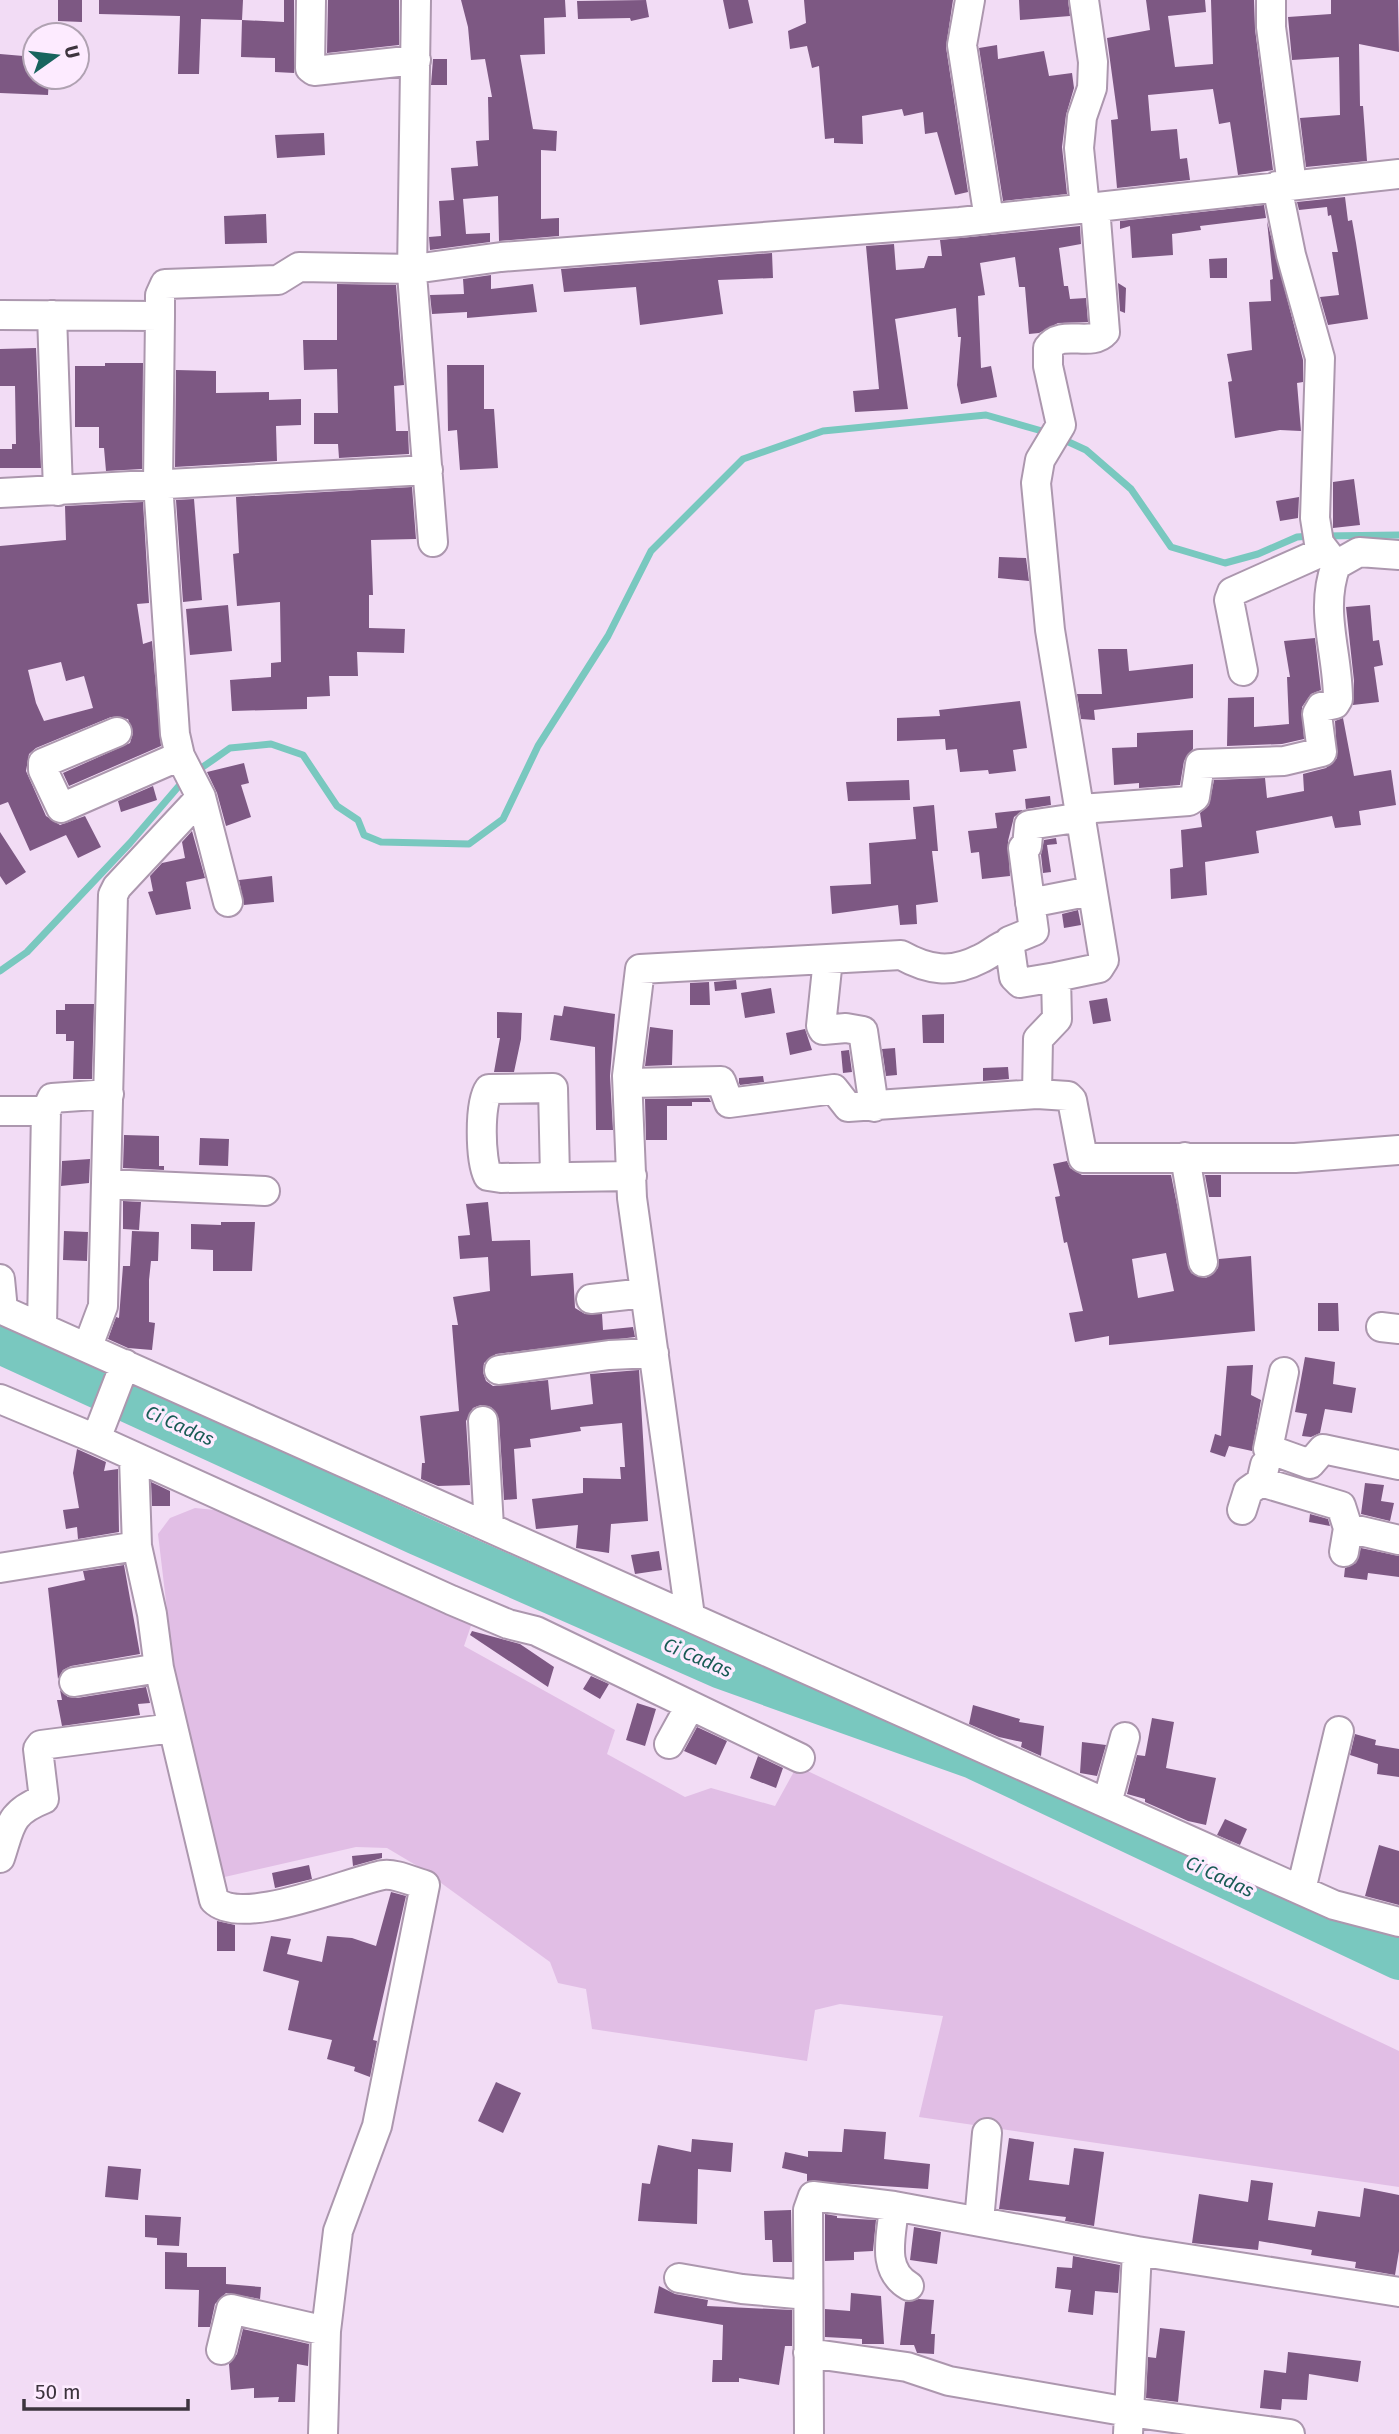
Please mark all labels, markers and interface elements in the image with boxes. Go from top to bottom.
north arrow [21,21,91,91]
text: U [59,43,85,61]
water label: Ci Cadas [142,1400,218,1451]
water label: Ci Cadas [660,1633,736,1682]
water label: Ci Cadas [1182,1851,1258,1902]
scale bar [24,2368,189,2412]
text: 50 m [35,2379,81,2405]

